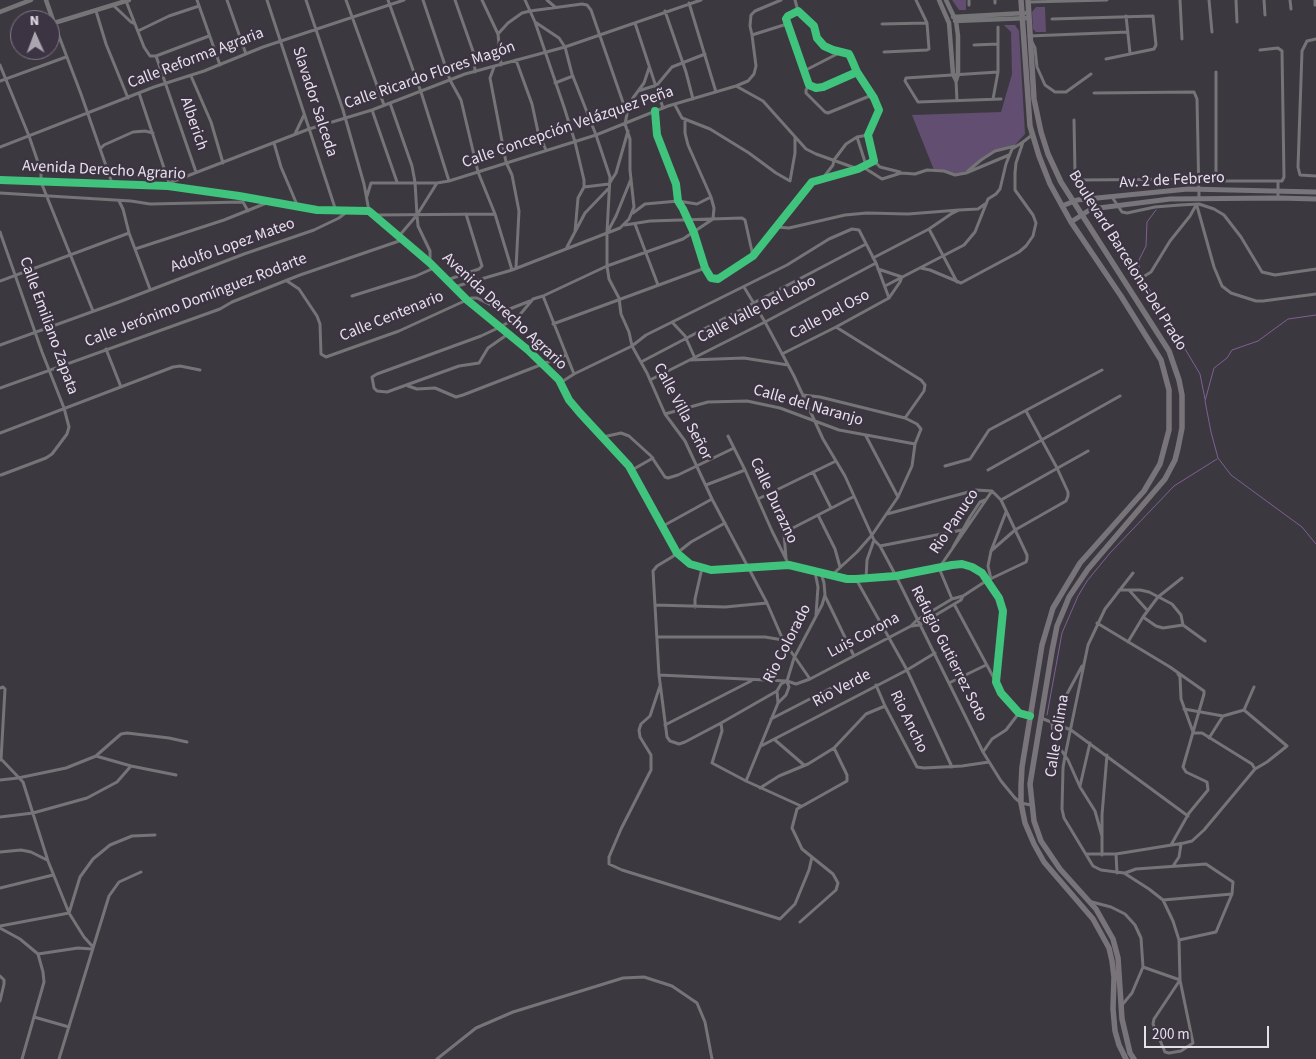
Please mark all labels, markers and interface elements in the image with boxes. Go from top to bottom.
north arrow [10,10,60,60]
text: N [30,11,40,31]
street label: Calle Reforma Agraria [125,24,267,94]
street label: Calle Ricardo Flores Magón [342,38,518,114]
street label: Slavador Salceda [287,44,341,160]
street label: Calle Concepción Velázquez Peña [460,83,676,173]
street label: Alberich [175,95,211,153]
street label: Avenida Derecho Agrario [22,157,186,185]
street label: Boulevard Barcelona-Del Prado [1064,167,1190,355]
street label: Av. 2 de Febrero [1119,169,1225,193]
street label: Adolfo Lopez Mateo [168,215,298,277]
street label: Avenida Derecho Agrario [438,249,570,375]
street label: Calle Jerónimo Domínguez Rodarte [82,250,310,352]
street label: Calle Emiliano Zapata [14,255,82,397]
street label: Calle Valle Del Lobo [694,272,820,348]
street label: Calle Del Oso [787,286,873,344]
street label: Calle Centenario [337,287,447,347]
street label: Calle Villa Señor [648,360,716,464]
street label: Calle del Naranjo [751,381,865,431]
street label: Calle Durazno [745,455,801,547]
street label: Rio Panuco [926,486,984,558]
street label: Refugio Gutierrez Soto [905,583,991,725]
street label: Rio Colorado [760,601,816,687]
street label: Luis Corona [825,609,903,663]
street label: Rio Verde [810,666,874,712]
street label: Rio Ancho [885,688,931,756]
street label: Calle Colima [1042,693,1074,779]
scale bar [1146,1016,1271,1048]
text: 200 m [1152,1024,1190,1045]

